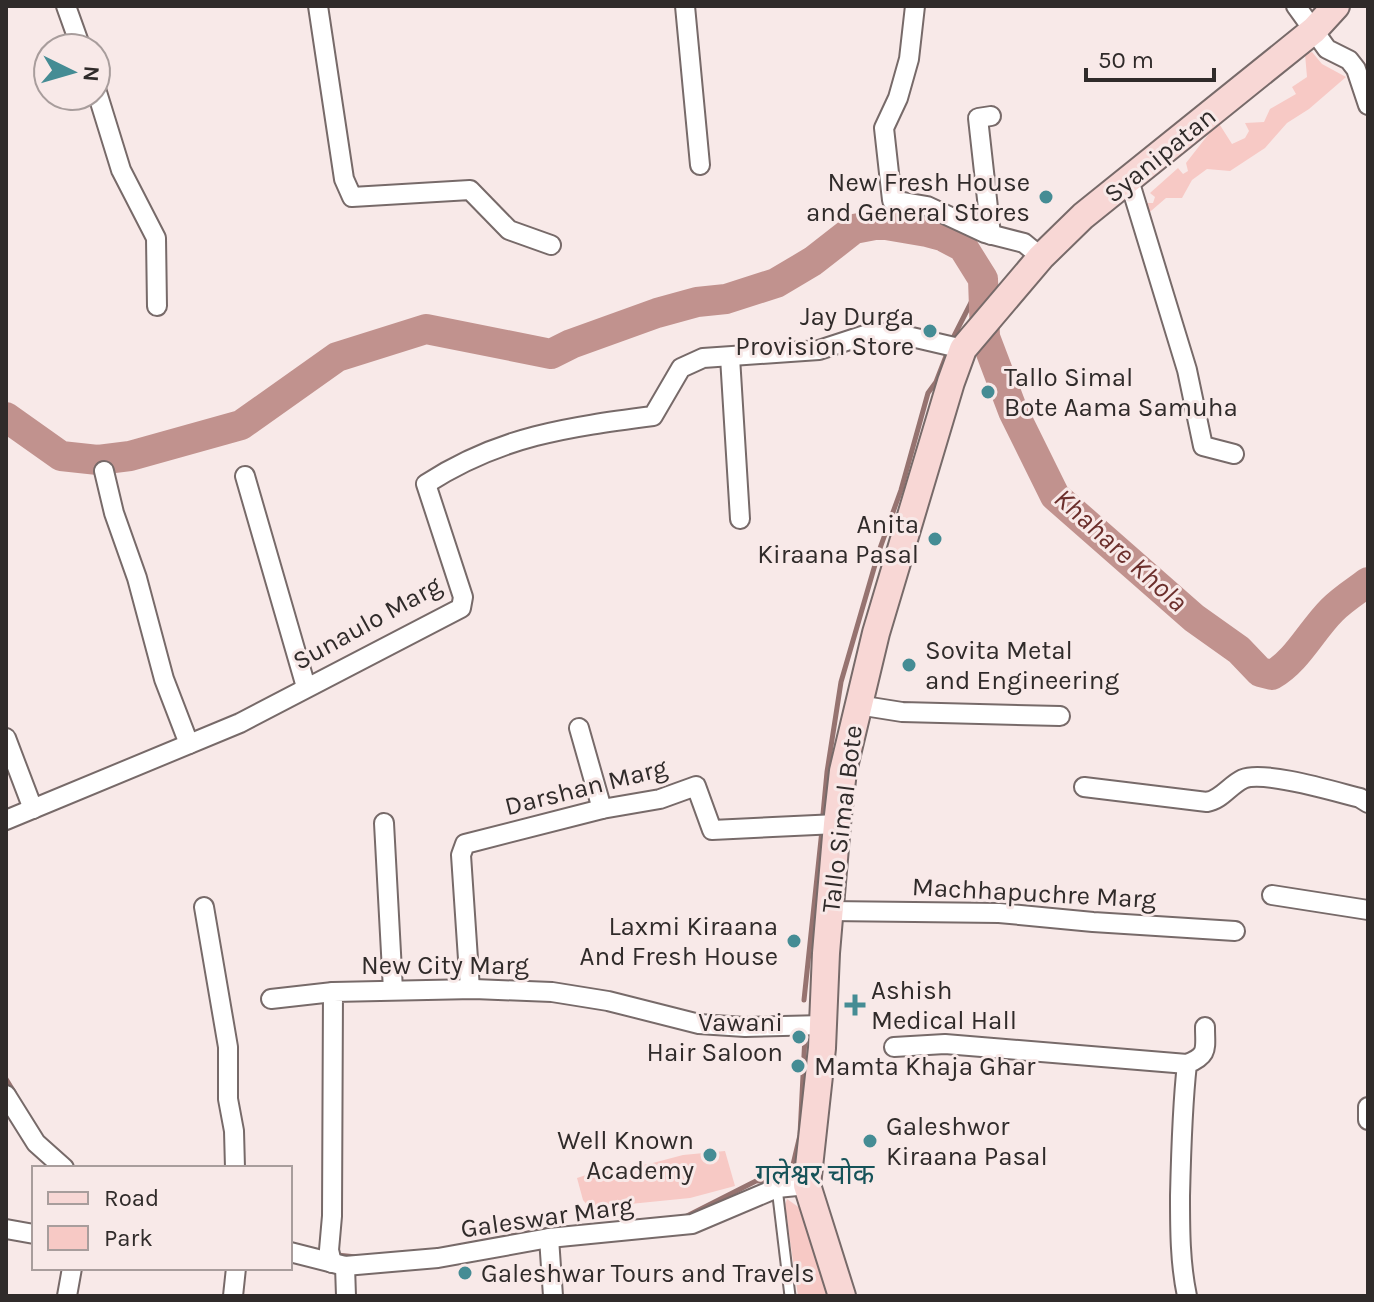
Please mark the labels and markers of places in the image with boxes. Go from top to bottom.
place label: New Fresh House and General Stores [806,167,1030,228]
marker: New Fresh House and General Stores [1037,188,1055,206]
place label: Jay Durga Provision Store [735,301,914,362]
marker: Jay Durga Provision Store [921,322,939,340]
place label: Tallo Simal Bote Aama Samuha [1004,362,1238,423]
marker: Tallo Simal Bote Aama Samuha [979,383,997,401]
place label: Anita Kiraana Pasal [757,509,919,570]
marker: Anita Kiraana Pasal [926,530,944,548]
place label: Sovita Metal and Engineering [925,635,1120,696]
marker: Sovita Metal and Engineering [900,656,918,674]
place label: Laxmi Kiraana And Fresh House [580,911,778,972]
marker: Laxmi Kiraana And Fresh House [785,932,803,950]
place label: Ashish Medical Hall [871,975,1017,1036]
marker: Ashish Medical Hall [846,996,864,1014]
place label: Vawani Hair Saloon [647,1007,783,1068]
marker: Vawani Hair Saloon [790,1028,808,1046]
place label: Mamta Khaja Ghar [814,1051,1036,1082]
marker: Mamta Khaja Ghar [789,1057,807,1075]
place label: Galeshwor Kiraana Pasal [886,1111,1048,1172]
place label: Well Known Academy [557,1125,694,1186]
marker: Galeshwor Kiraana Pasal [861,1132,879,1150]
marker: Well Known Academy [701,1146,719,1164]
place label: Galeshwar Tours and Travels [481,1258,815,1289]
marker: Galeshwar Tours and Travels [456,1264,474,1282]

